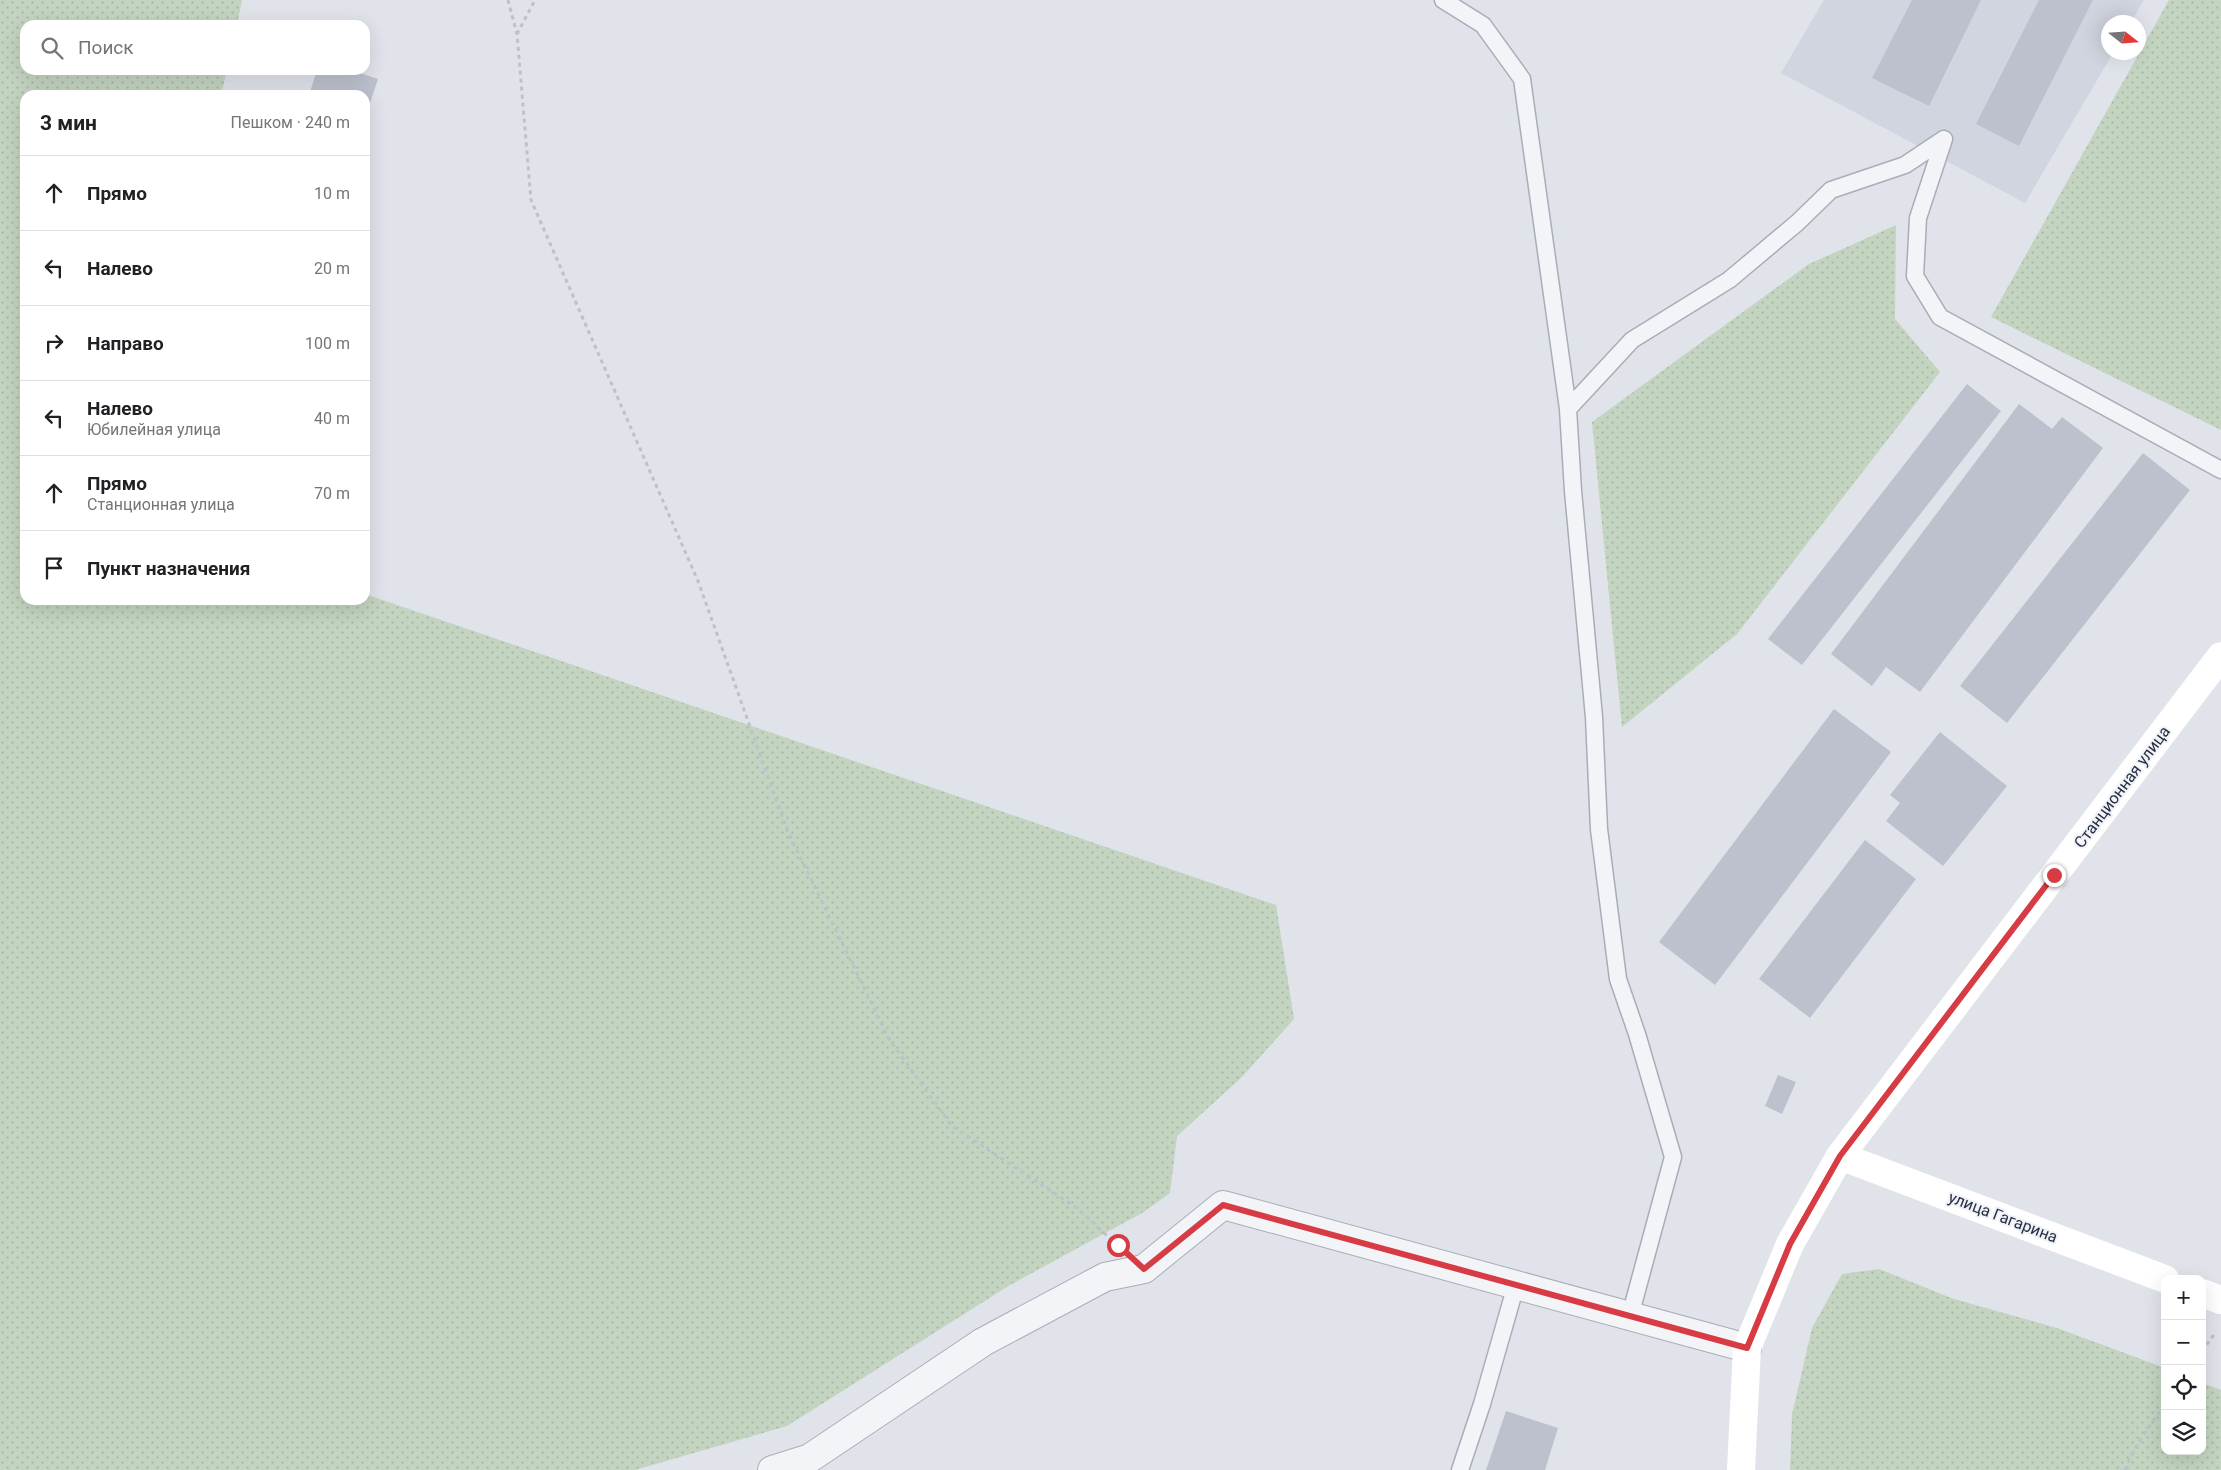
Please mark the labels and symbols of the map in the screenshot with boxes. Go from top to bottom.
north arrow [2101,15,2146,60]
street label: Станционная улица [2070,722,2174,852]
route end [2043,864,2066,887]
street label: улица Гагарина [1946,1187,2060,1247]
route start [1107,1234,1130,1257]

